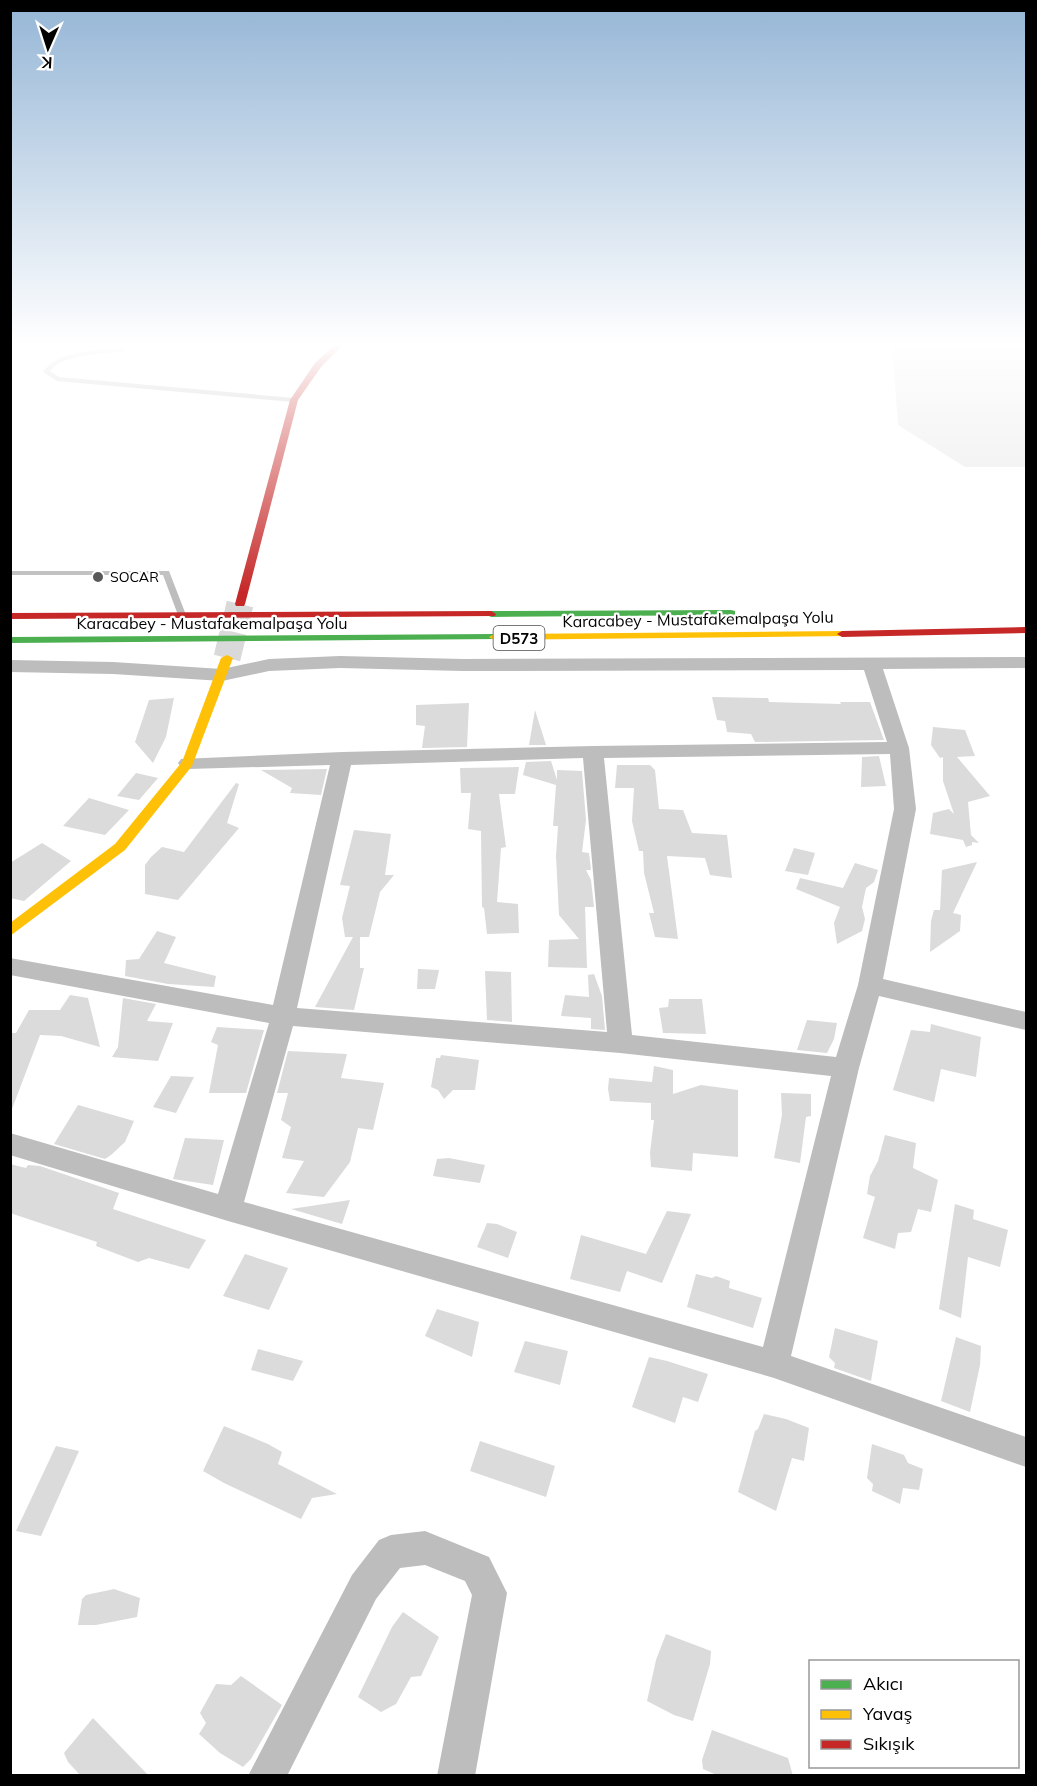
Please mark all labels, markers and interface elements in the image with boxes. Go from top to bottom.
north arrow [18,18,78,78]
text: K [40,53,53,73]
place label: SOCAR [110,568,159,586]
marker: SOCAR [91,570,105,584]
street label: Karacabey - Mustafakemalpaşa Yolu [562,607,834,631]
street label: Karacabey - Mustafakemalpaşa Yolu [76,613,348,633]
road number: D573 [494,626,544,650]
legend [809,1660,1019,1768]
text: Akıcı [863,1672,903,1695]
text: Yavaş [862,1702,912,1725]
text: Sıkışık [863,1732,915,1755]

